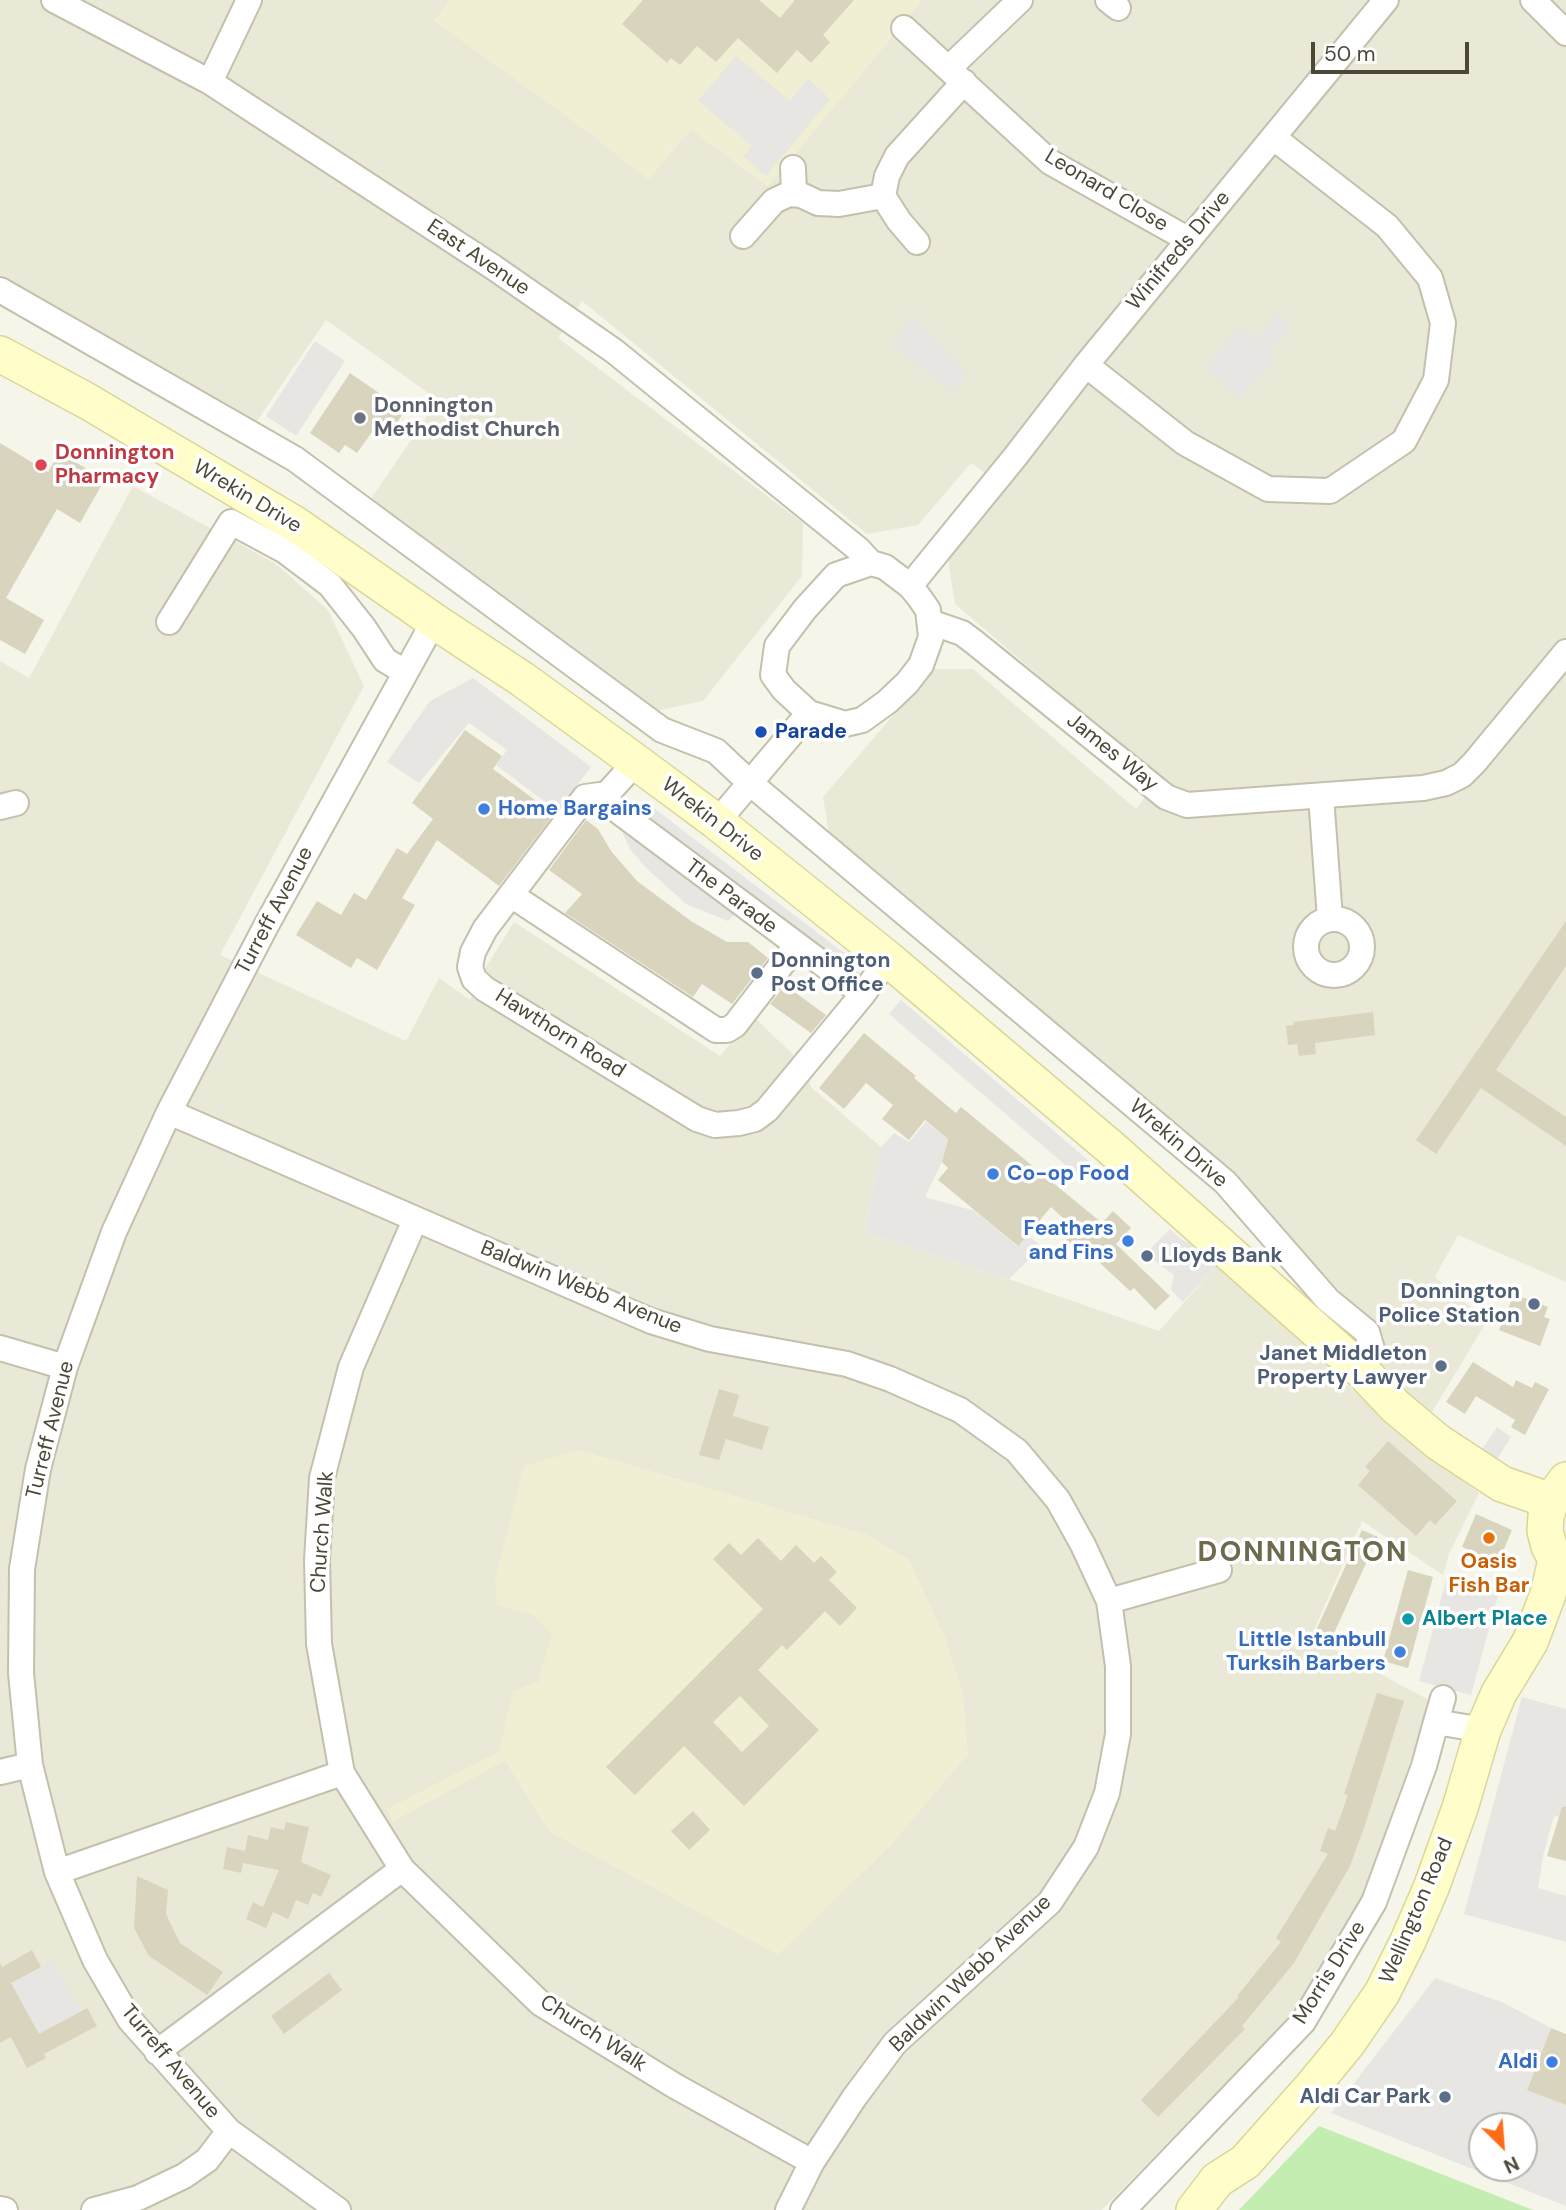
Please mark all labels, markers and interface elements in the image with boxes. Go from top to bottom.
scale bar [1314,28,1472,72]
text: 50 m [1324,40,1375,68]
street label: Leonard Close [1040,144,1172,238]
street label: Winifreds Drive [1122,186,1236,316]
street label: East Avenue [422,214,534,302]
place label: Donnington Methodist Church [374,393,560,443]
marker: Donnington Methodist Church [352,410,368,426]
place label: Donnington Pharmacy [55,440,174,490]
street label: Wrekin Drive [188,455,306,539]
marker: Donnington Pharmacy [33,457,49,473]
street label: James Way [1061,708,1163,798]
place label: Parade [775,719,847,745]
marker: Parade [753,724,769,740]
street label: Wrekin Drive [656,772,768,868]
place label: Home Bargains [498,796,652,822]
marker: Home Bargains [476,801,492,817]
street label: Turreff Avenue [231,843,319,979]
street label: The Parade [680,854,782,940]
place label: Donnington Post Office [771,948,890,998]
marker: Donnington Post Office [749,965,765,981]
street label: Hawthorn Road [490,984,630,1084]
street label: Wrekin Drive [1124,1094,1232,1194]
place label: Co-op Food [1007,1161,1129,1187]
marker: Co-op Food [985,1166,1001,1182]
place label: Feathers and Fins [1024,1216,1114,1266]
marker: Feathers and Fins [1120,1233,1136,1249]
street label: Baldwin Webb Avenue [477,1236,685,1340]
place label: Lloyds Bank [1161,1243,1283,1269]
marker: Lloyds Bank [1139,1248,1155,1264]
place label: Donnington Police Station [1379,1279,1520,1329]
marker: Donnington Police Station [1526,1296,1542,1312]
place label: Janet Middleton Property Lawyer [1257,1341,1427,1391]
marker: Janet Middleton Property Lawyer [1433,1358,1449,1374]
street label: Turreff Avenue [22,1359,80,1501]
street label: Church Walk [306,1470,340,1594]
marker: Oasis Fish Bar [1481,1530,1497,1546]
district label: DONNINGTON [1199,1537,1407,1571]
place label: Oasis Fish Bar [1449,1549,1529,1599]
place label: Albert Place [1422,1606,1548,1632]
marker: Albert Place [1400,1611,1416,1627]
place label: Little Istanbull Turksih Barbers [1226,1627,1386,1677]
marker: Little Istanbull Turksih Barbers [1392,1644,1408,1660]
street label: Wellington Road [1375,1834,1459,1988]
street label: Baldwin Webb Avenue [885,1890,1057,2058]
street label: Morris Drive [1288,1917,1372,2029]
street label: Church Walk [535,1990,651,2078]
street label: Turreff Avenue [115,2000,225,2124]
place label: Aldi [1498,2049,1538,2075]
marker: Aldi [1544,2054,1560,2070]
place label: Aldi Car Park [1299,2084,1431,2110]
marker: Aldi Car Park [1437,2089,1453,2105]
north arrow [1468,2112,1538,2182]
text: N [1500,2150,1523,2179]

